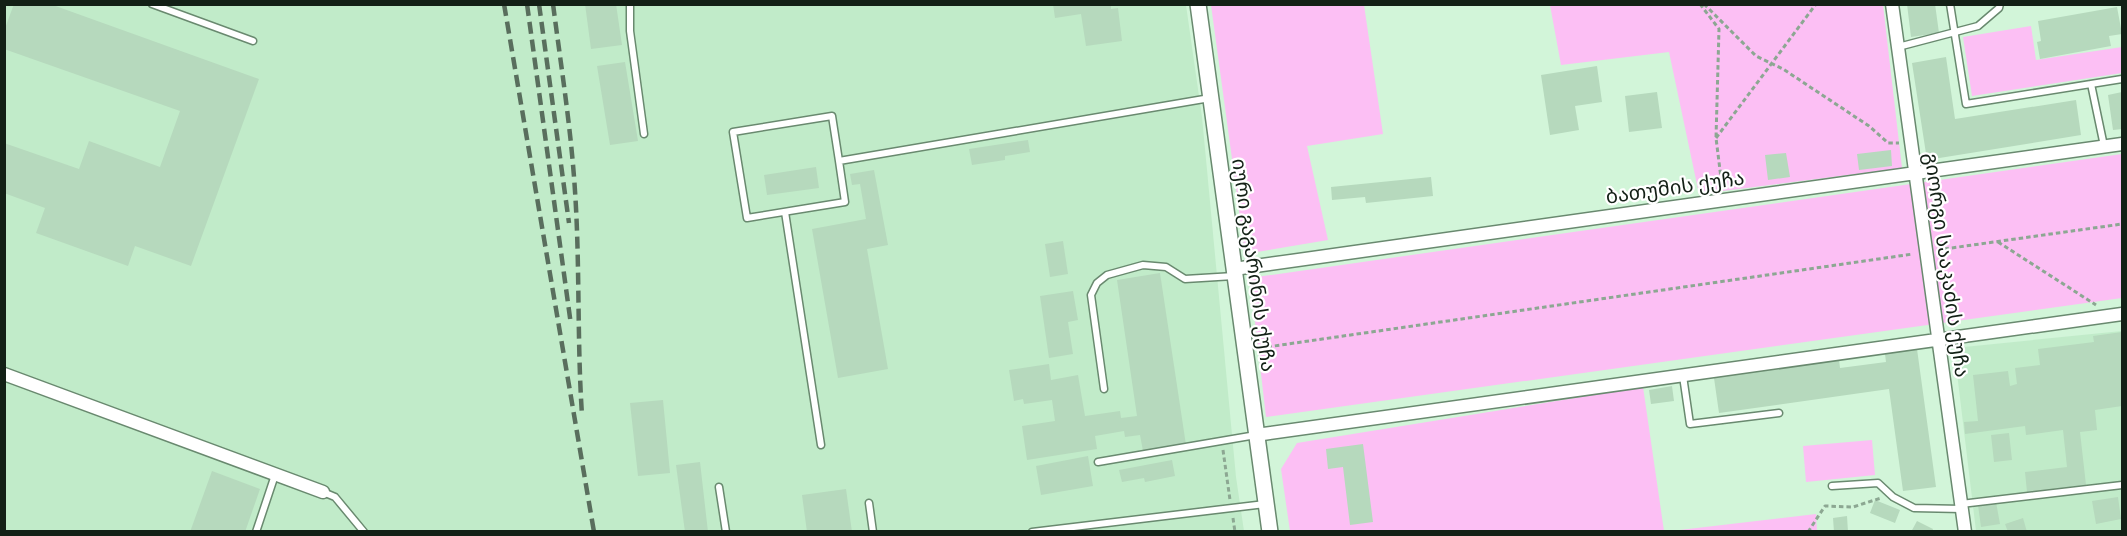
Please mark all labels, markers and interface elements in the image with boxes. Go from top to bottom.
street label: გიორგი სააკაძის ქუჩა [1919,151,1975,379]
street label: იური გაგარინის ქუჩა [1227,157,1281,373]
street label: ბათუმის ქუჩა [1604,165,1746,209]

